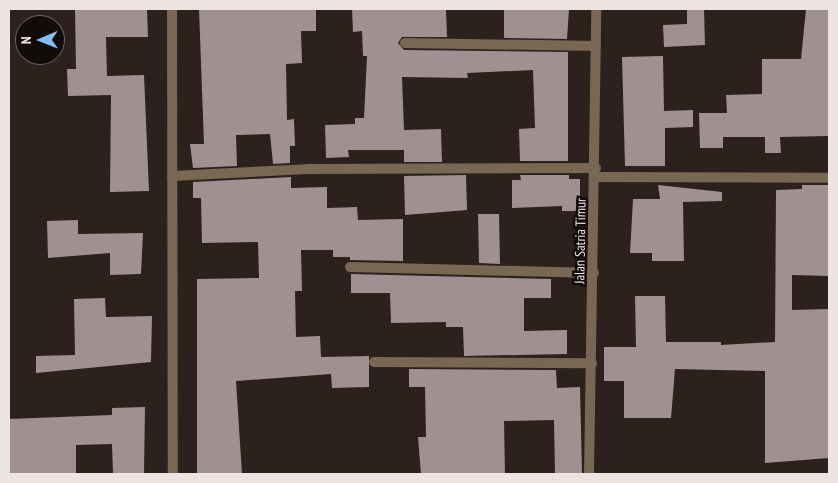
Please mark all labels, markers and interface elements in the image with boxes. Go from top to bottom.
north arrow [15,15,65,65]
text: N [17,36,35,44]
street label: Jalan Satria Timur [571,198,589,284]

